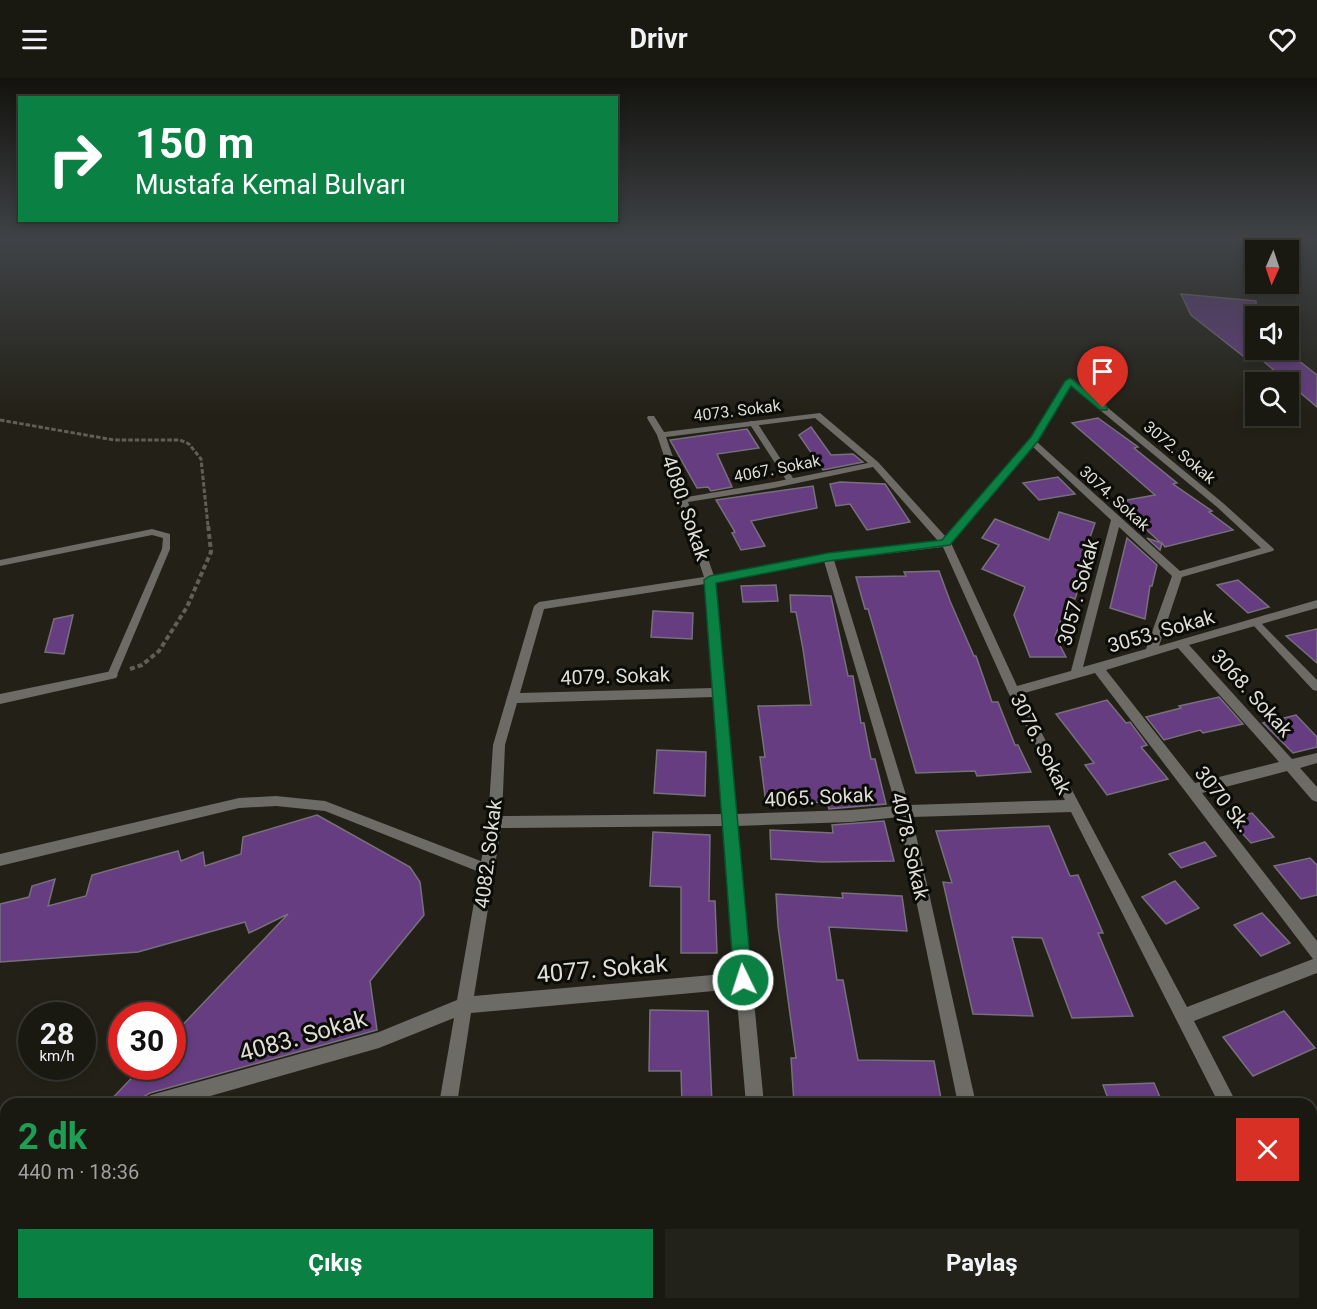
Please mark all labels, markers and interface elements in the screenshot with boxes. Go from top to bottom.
icon: menu [18,23,51,56]
text: Drivr [629,23,688,55]
icon: heart [1266,23,1299,56]
text: 150 m [135,119,254,168]
icon: right [36,120,114,198]
text: Mustafa Kemal Bulvarı [135,169,406,201]
north arrow [1245,240,1299,294]
map controls [1245,240,1299,426]
button: sound [1245,306,1299,360]
pin [1077,346,1128,408]
icon: arrive [1086,355,1119,388]
button: search [1245,372,1299,426]
street label: 4073. Sokak [692,396,783,425]
street label: 3072. Sokak [1140,417,1220,488]
street label: 4067. Sokak [732,451,823,486]
street label: 4080. Sokak [657,452,715,565]
street label: 3074. Sokak [1076,462,1154,535]
street label: 3057. Sokak [1052,535,1104,648]
street label: 3053. Sokak [1105,604,1218,658]
street label: 3068. Sokak [1206,644,1298,742]
street label: 4079. Sokak [560,662,671,690]
street label: 3076. Sokak [1005,690,1077,799]
street label: 3070 Sk. [1190,761,1256,837]
street label: 4065. Sokak [764,782,875,812]
street label: 4078. Sokak [886,790,934,903]
street label: 4082. Sokak [469,797,507,910]
position arrow [711,948,775,1012]
street label: 4077. Sokak [535,949,670,989]
speed limit sign: 30 [108,1002,186,1080]
street label: 4083. Sokak [236,1004,371,1068]
text: 28 [40,1016,74,1051]
text: km/h [39,1047,75,1065]
text: 2 dk [18,1116,87,1158]
button: close [1236,1118,1299,1181]
text: 440 m · 18:36 [18,1160,139,1184]
button: Çıkış [18,1229,653,1298]
button: Paylaş [665,1229,1299,1298]

